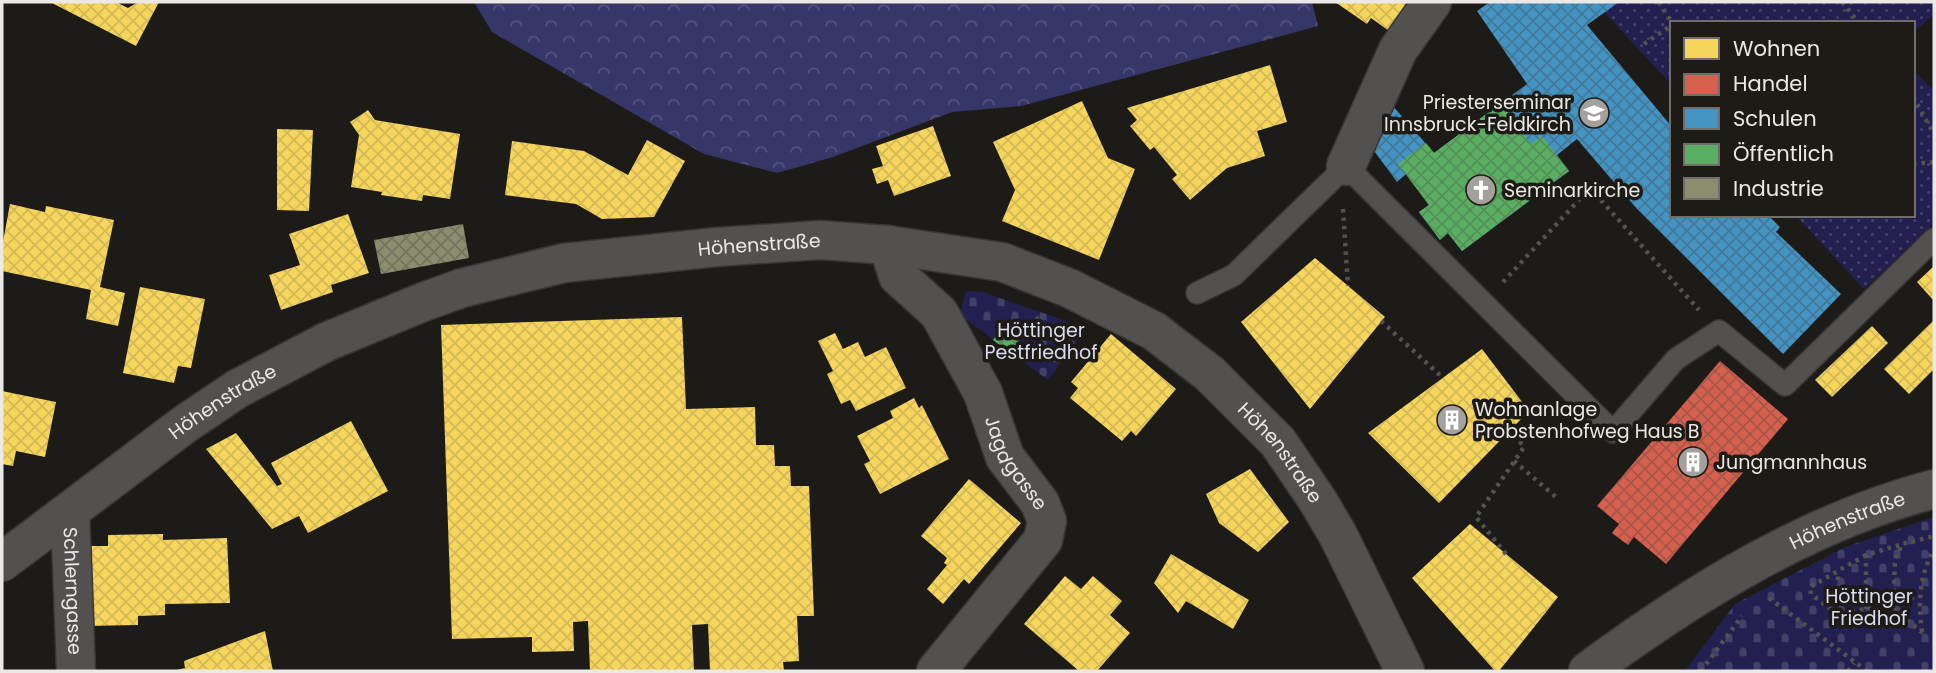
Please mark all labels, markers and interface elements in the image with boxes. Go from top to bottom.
legend [1670,21,1915,217]
text: Wohnen [1733,34,1820,63]
text: Handel [1733,69,1808,98]
place label: Priesterseminar Innsbruck-Feldkirch [1384,89,1571,138]
school or university icon: Priesterseminar Innsbruck-Feldkirch [1577,96,1611,130]
text: Schulen [1733,104,1817,133]
text: Öffentlich [1733,139,1834,168]
church icon: Seminarkirche [1464,173,1498,207]
text: Industrie [1733,174,1824,203]
place label: Seminarkirche [1504,177,1640,204]
street label: Höhenstraße [697,227,821,263]
park label: Höttinger Pestfriedhof [985,317,1097,366]
street label: Höhenstraße [163,358,281,446]
street label: Höhenstraße [1231,396,1329,509]
place label: Wohnanlage Probstenhofweg Haus B [1475,396,1700,445]
building icon: Wohnanlage Probstenhofweg Haus B [1435,403,1469,437]
street label: Jagdgasse [978,412,1054,516]
building icon: Jungmannhaus [1676,445,1710,479]
place label: Jungmannhaus [1716,449,1867,476]
street label: Höhenstraße [1785,485,1909,556]
street label: Schlerngasse [57,527,88,655]
park label: Höttinger Friedhof [1825,583,1913,632]

